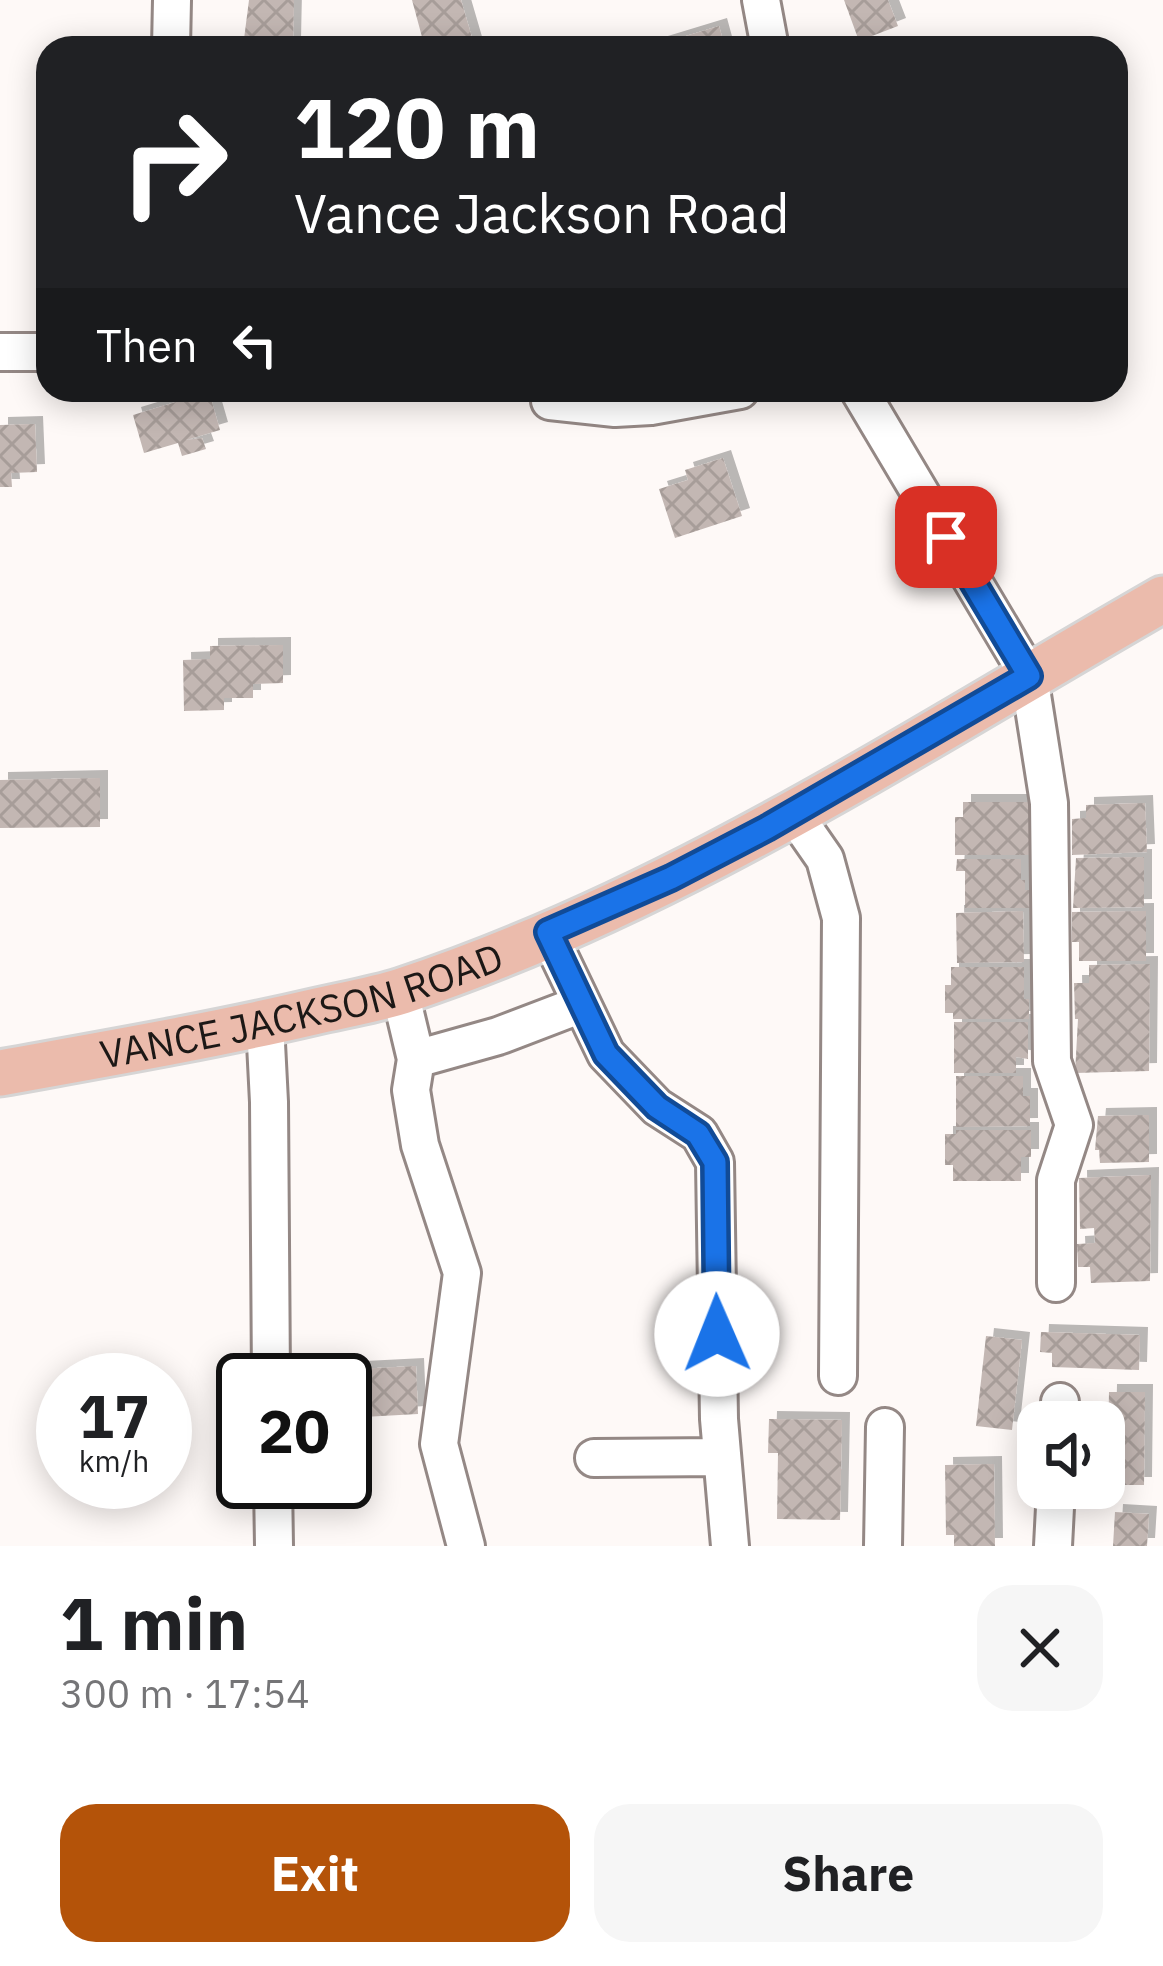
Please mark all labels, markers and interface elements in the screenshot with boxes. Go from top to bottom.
text: 120 m [294,72,540,181]
icon: right [96,84,252,240]
text: Vance Jackson Road [294,178,790,248]
icon: left [222,312,288,378]
text: Then [96,316,198,374]
pin [895,486,997,588]
icon: arrive [913,504,979,570]
street label: VANCE JACKSON ROAD [96,931,510,1079]
position arrow [654,1271,780,1397]
speed limit sign: 20 [216,1353,372,1509]
text: 17 [78,1376,150,1455]
map controls [1017,1401,1125,1509]
button: sound [1017,1401,1125,1509]
text: km/h [79,1441,149,1480]
text: 1 min [60,1576,248,1670]
button: close [977,1585,1103,1711]
text: 300 m · 17:54 [60,1668,310,1719]
button: Exit [60,1804,570,1942]
button: Share [594,1804,1103,1942]

